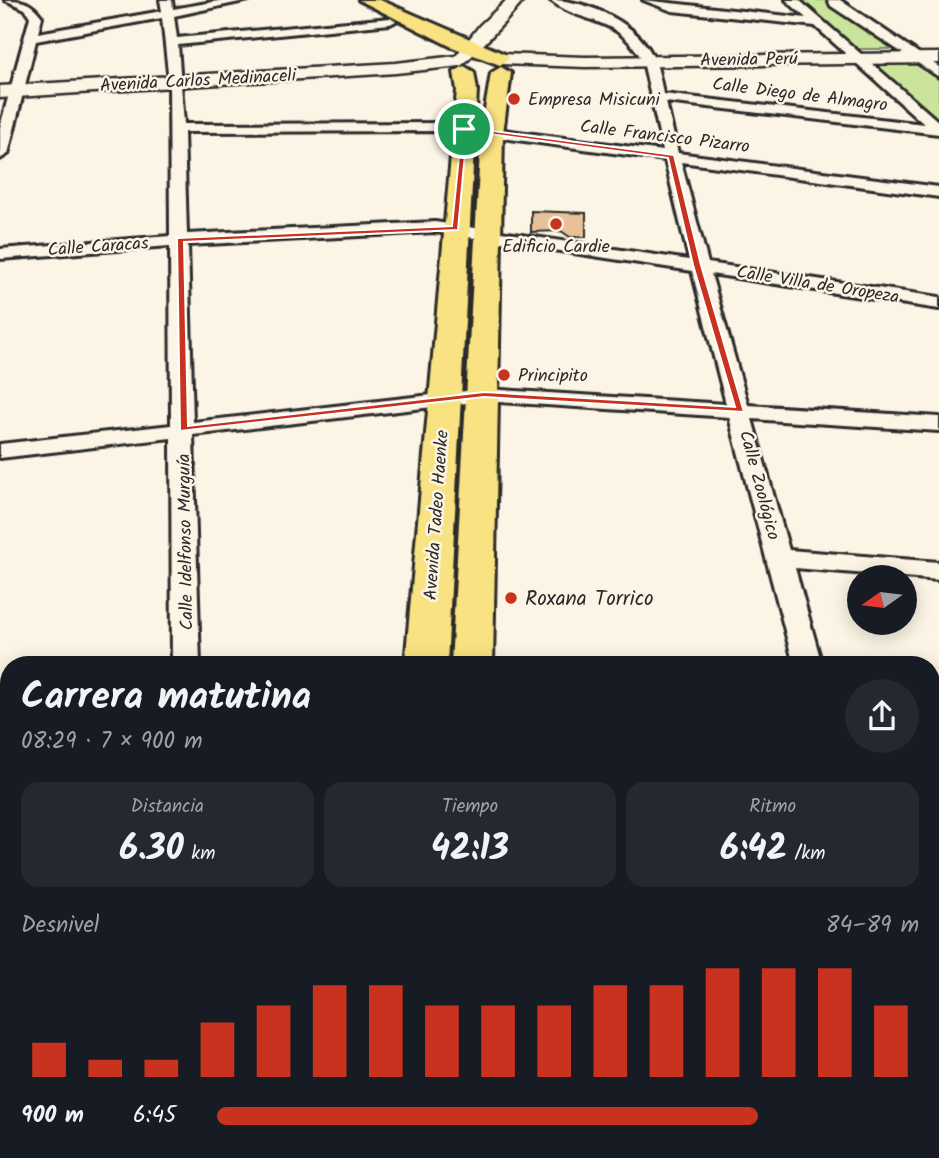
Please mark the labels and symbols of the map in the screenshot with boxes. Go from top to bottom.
street label: Avenida Perú [700,45,798,76]
street label: Avenida Carlos Medinaceli [99,62,298,101]
street label: Calle Diego de Almagro [711,70,889,121]
place label: Empresa Misicuni [528,86,661,115]
marker: Empresa Misicuni [506,91,522,107]
pin [434,99,494,159]
street label: Calle Francisco Pizarro [578,113,751,162]
marker: Edificio Cardie [548,216,564,232]
street label: Calle Caracas [47,229,150,265]
place label: Edificio Cardie [502,233,610,262]
street label: Calle Villa de Oropeza [734,258,901,313]
place label: Principito [518,362,588,391]
marker: Principito [496,367,512,383]
street label: Calle Zoológico [730,427,787,543]
street label: Avenida Tadeo Haenke [417,429,458,601]
street label: Calle Idelfonso Murguía [170,453,203,631]
north arrow [847,565,917,635]
place label: Roxana Torrico [525,583,654,616]
marker: Roxana Torrico [503,590,519,606]

